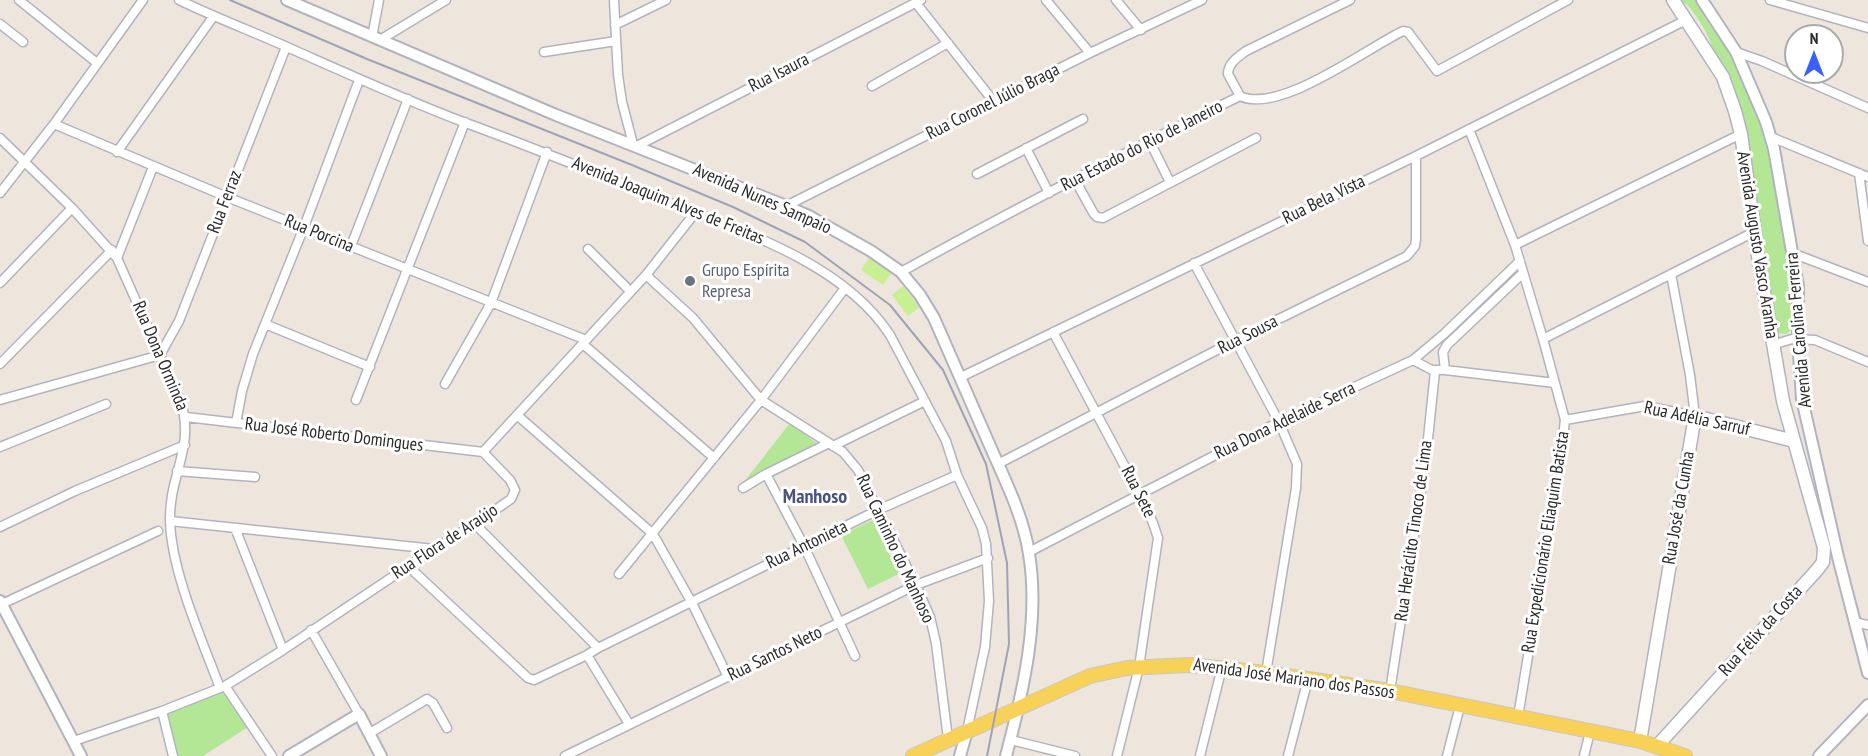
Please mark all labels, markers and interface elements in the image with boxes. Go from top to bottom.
north arrow [1784,24,1844,84]
text: N [1810,28,1818,48]
street label: Rua Isaura [745,49,813,97]
street label: Rua Coronel Júlio Braga [923,59,1063,145]
street label: Rua Estado do Rio de Janeiro [1057,96,1227,196]
street label: Avenida Augusto Vasco Aranha [1732,150,1782,340]
street label: Avenida Joaquim Alves de Freitas [569,153,767,249]
street label: Avenida Nunes Sampaio [690,159,834,239]
street label: Rua Ferraz [203,167,247,237]
street label: Rua Bela Vista [1279,171,1369,229]
street label: Rua Porcina [281,210,357,258]
street label: Avenida Carolina Ferreira [1781,251,1817,409]
place label: Grupo Espírita Represa [702,260,790,302]
marker: Grupo Espírita Represa [683,274,697,288]
street label: Rua Dona Orminda [127,298,193,414]
street label: Rua Sousa [1215,311,1281,359]
street label: Rua Dona Adelaide Serra [1211,378,1359,464]
street label: Rua Adélia Sarruf [1642,397,1752,441]
street label: Rua José Roberto Domingues [244,413,424,457]
street label: Rua Expedicionário Eliaquim Batista [1518,430,1574,654]
street label: Rua Heráclito Tinoco de Lima [1391,439,1437,623]
street label: Rua José da Cunha [1658,450,1700,566]
street label: Rua Sete [1116,463,1160,521]
street label: Rua Caminho do Manhoso [851,471,939,627]
district label: Manhoso [783,485,847,509]
street label: Rua Flora de Araújo [388,500,502,584]
street label: Rua Antonieta [763,516,851,574]
street label: Rua Félix da Costa [1715,581,1807,681]
street label: Rua Santos Neto [724,622,826,686]
street label: Avenida José Mariano dos Passos [1192,654,1396,704]

